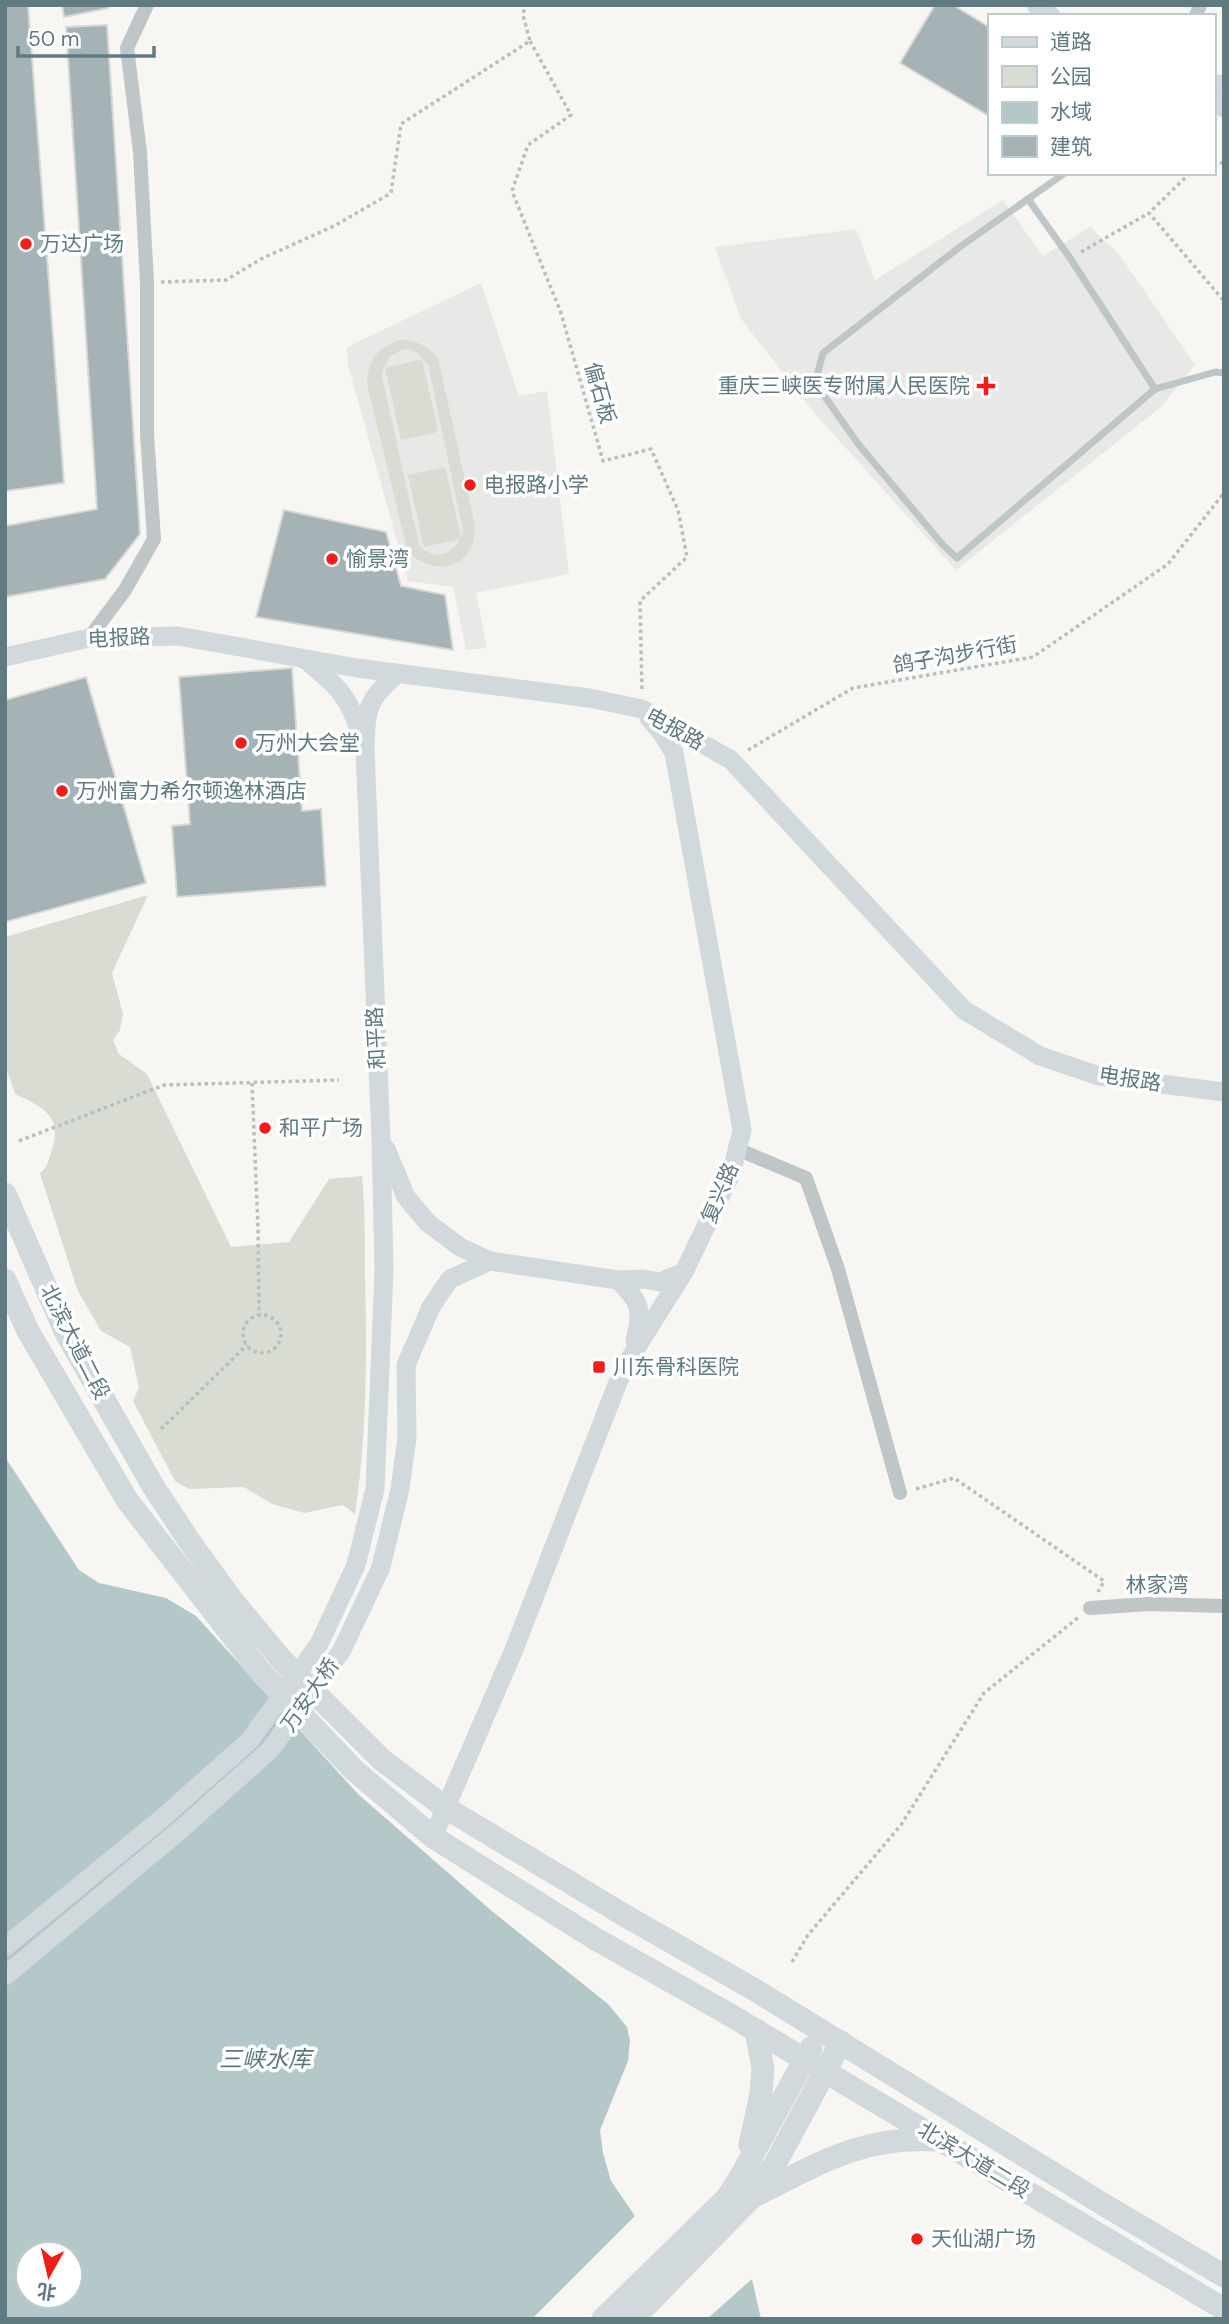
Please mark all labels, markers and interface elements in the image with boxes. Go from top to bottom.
scale bar [18,14,154,58]
legend [988,14,1215,175]
text: 50 m [28,25,79,53]
text: 道路 [1050,28,1092,56]
text: 公园 [1050,63,1092,91]
text: 水域 [1050,98,1092,126]
text: 建筑 [1050,133,1092,161]
place label: 万达广场 [40,230,124,258]
marker: 万达广场 [18,236,34,252]
street label: 偏石板 [578,359,622,427]
place label: 重庆三峡医专附属人民医院 [718,372,970,400]
marker: 重庆三峡医专附属人民医院 [976,376,996,396]
place label: 电报路小学 [484,471,589,499]
marker: 电报路小学 [462,477,478,493]
place label: 愉景湾 [346,545,409,573]
marker: 愉景湾 [324,551,340,567]
street label: 电报路 [87,622,151,654]
street label: 鸽子沟步行街 [891,630,1019,680]
street label: 电报路 [641,701,709,757]
place label: 万州大会堂 [255,729,360,757]
marker: 万州大会堂 [233,735,249,751]
place label: 万州富力希尔顿逸林酒店 [76,777,307,805]
marker: 万州富力希尔顿逸林酒店 [54,783,70,799]
street label: 和平路 [360,1006,392,1070]
street label: 电报路 [1097,1060,1163,1098]
place label: 和平广场 [279,1114,363,1142]
marker: 和平广场 [257,1120,273,1136]
street label: 复兴路 [695,1159,745,1227]
street label: 北滨大道二段 [34,1280,116,1404]
place label: 川东骨科医院 [613,1353,739,1381]
marker: 川东骨科医院 [591,1359,607,1375]
street label: 林家湾 [1126,1571,1189,1599]
street label: 万安大桥 [274,1653,346,1737]
water label: 三峡水库 [219,2044,315,2074]
street label: 北滨大道二段 [913,2116,1035,2204]
place label: 天仙湖广场 [931,2225,1036,2253]
marker: 天仙湖广场 [909,2231,925,2247]
north arrow [14,2240,84,2310]
text: 北 [36,2278,58,2305]

